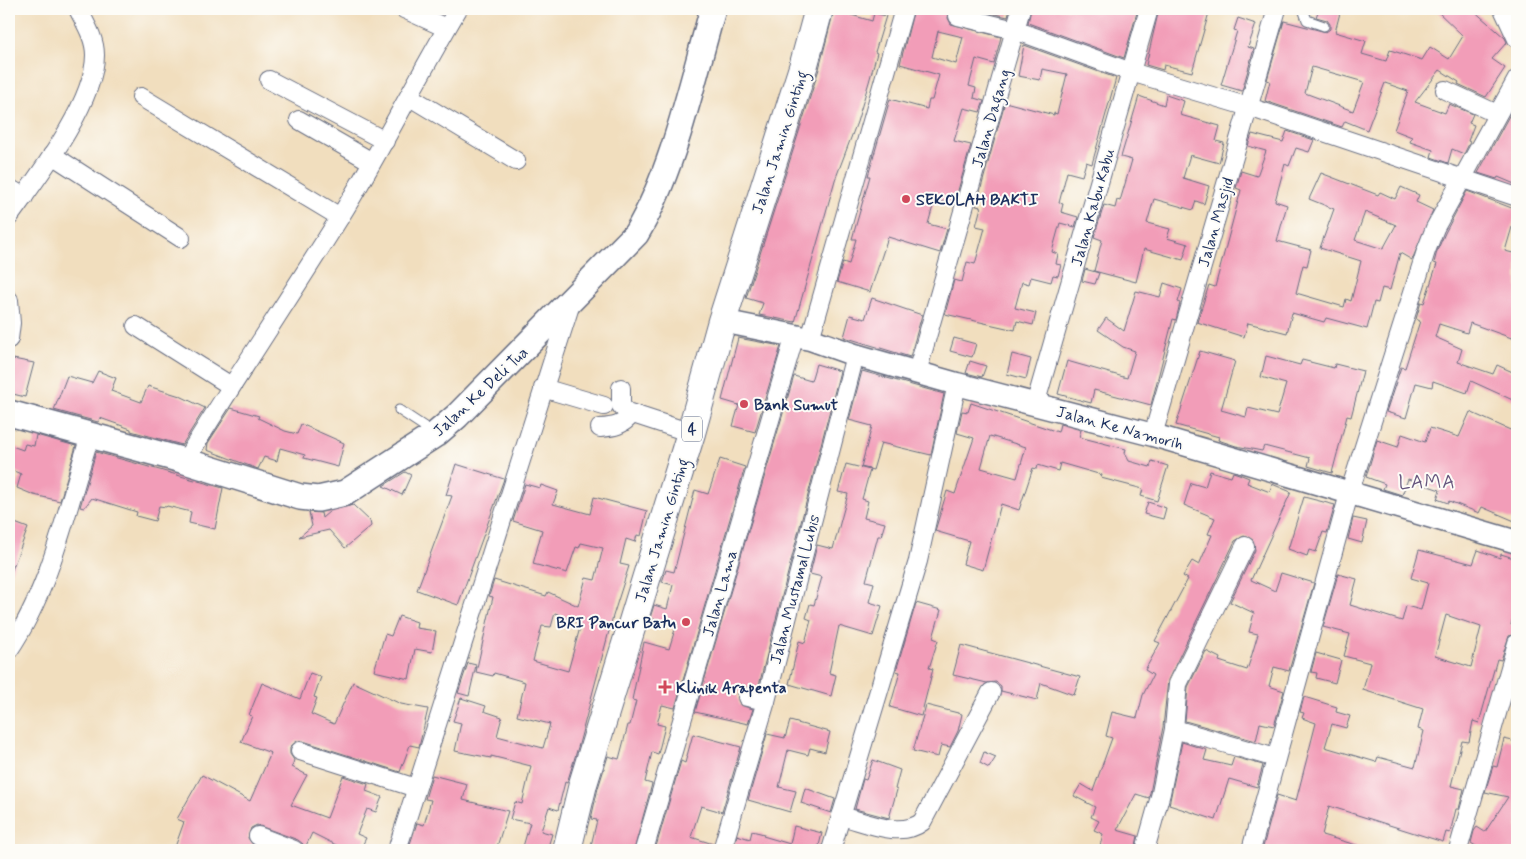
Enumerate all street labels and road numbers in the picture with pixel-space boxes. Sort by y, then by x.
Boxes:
street label: Jalan Dagang [967,67,1017,171]
street label: Jalan Jamin Ginting [747,68,814,217]
street label: Jalan Kabu Kabu [1067,146,1120,269]
street label: Jalan Masjid [1194,175,1239,270]
street label: Jalan Ke Deli Tua [429,342,533,442]
street label: Jalan Ke Namorih [1054,401,1185,455]
road number: 4 [682,416,702,442]
street label: Jalan Jamin Ginting [631,456,695,605]
street label: Jalan Mustamal Lubis [765,512,826,666]
street label: Jalan Lama [698,548,743,639]

